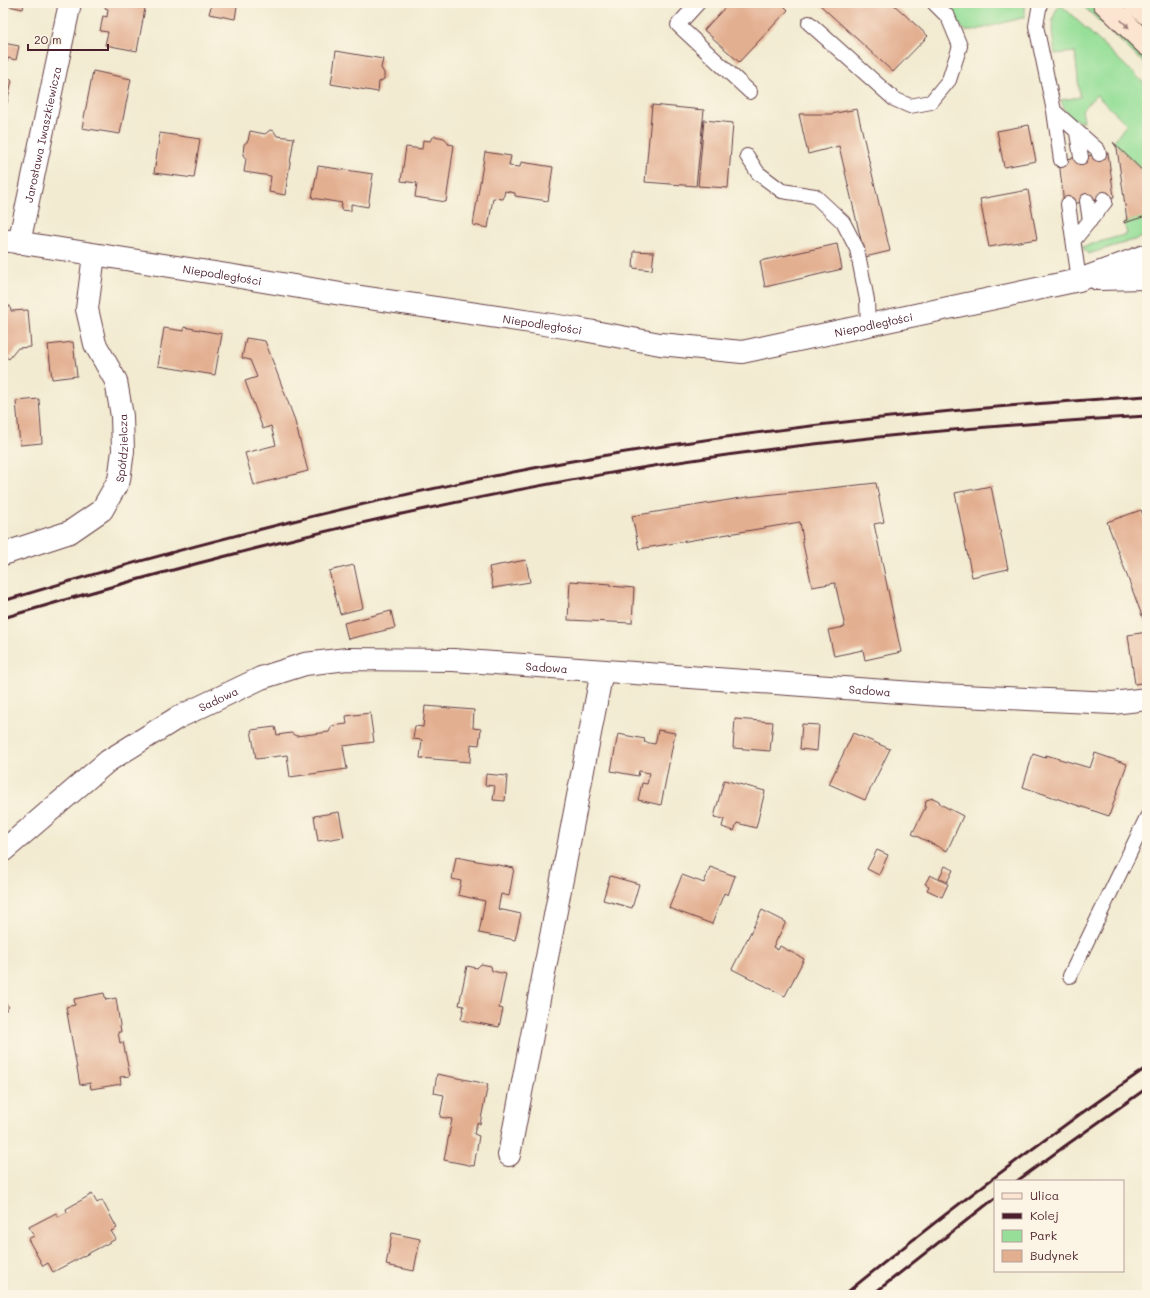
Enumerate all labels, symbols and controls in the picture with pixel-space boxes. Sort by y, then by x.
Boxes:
one-way arrow [1120,19,1130,29]
scale bar [28,26,108,52]
text: 20 m [34,31,62,47]
street label: Jarosława Iwaszkiewicza [20,65,64,204]
street label: Niepodległości [182,261,263,288]
street label: Niepodległości [833,308,914,340]
street label: Niepodległości [502,311,583,337]
street label: Spółdzielcza [111,414,131,483]
street label: Sadowa [525,658,568,676]
street label: Sadowa [848,681,891,699]
street label: Sadowa [196,683,240,714]
legend [994,1180,1124,1272]
text: Ulica [1030,1187,1059,1203]
text: Kolej [1030,1207,1059,1223]
text: Park [1030,1227,1057,1243]
text: Budynek [1030,1247,1078,1263]

